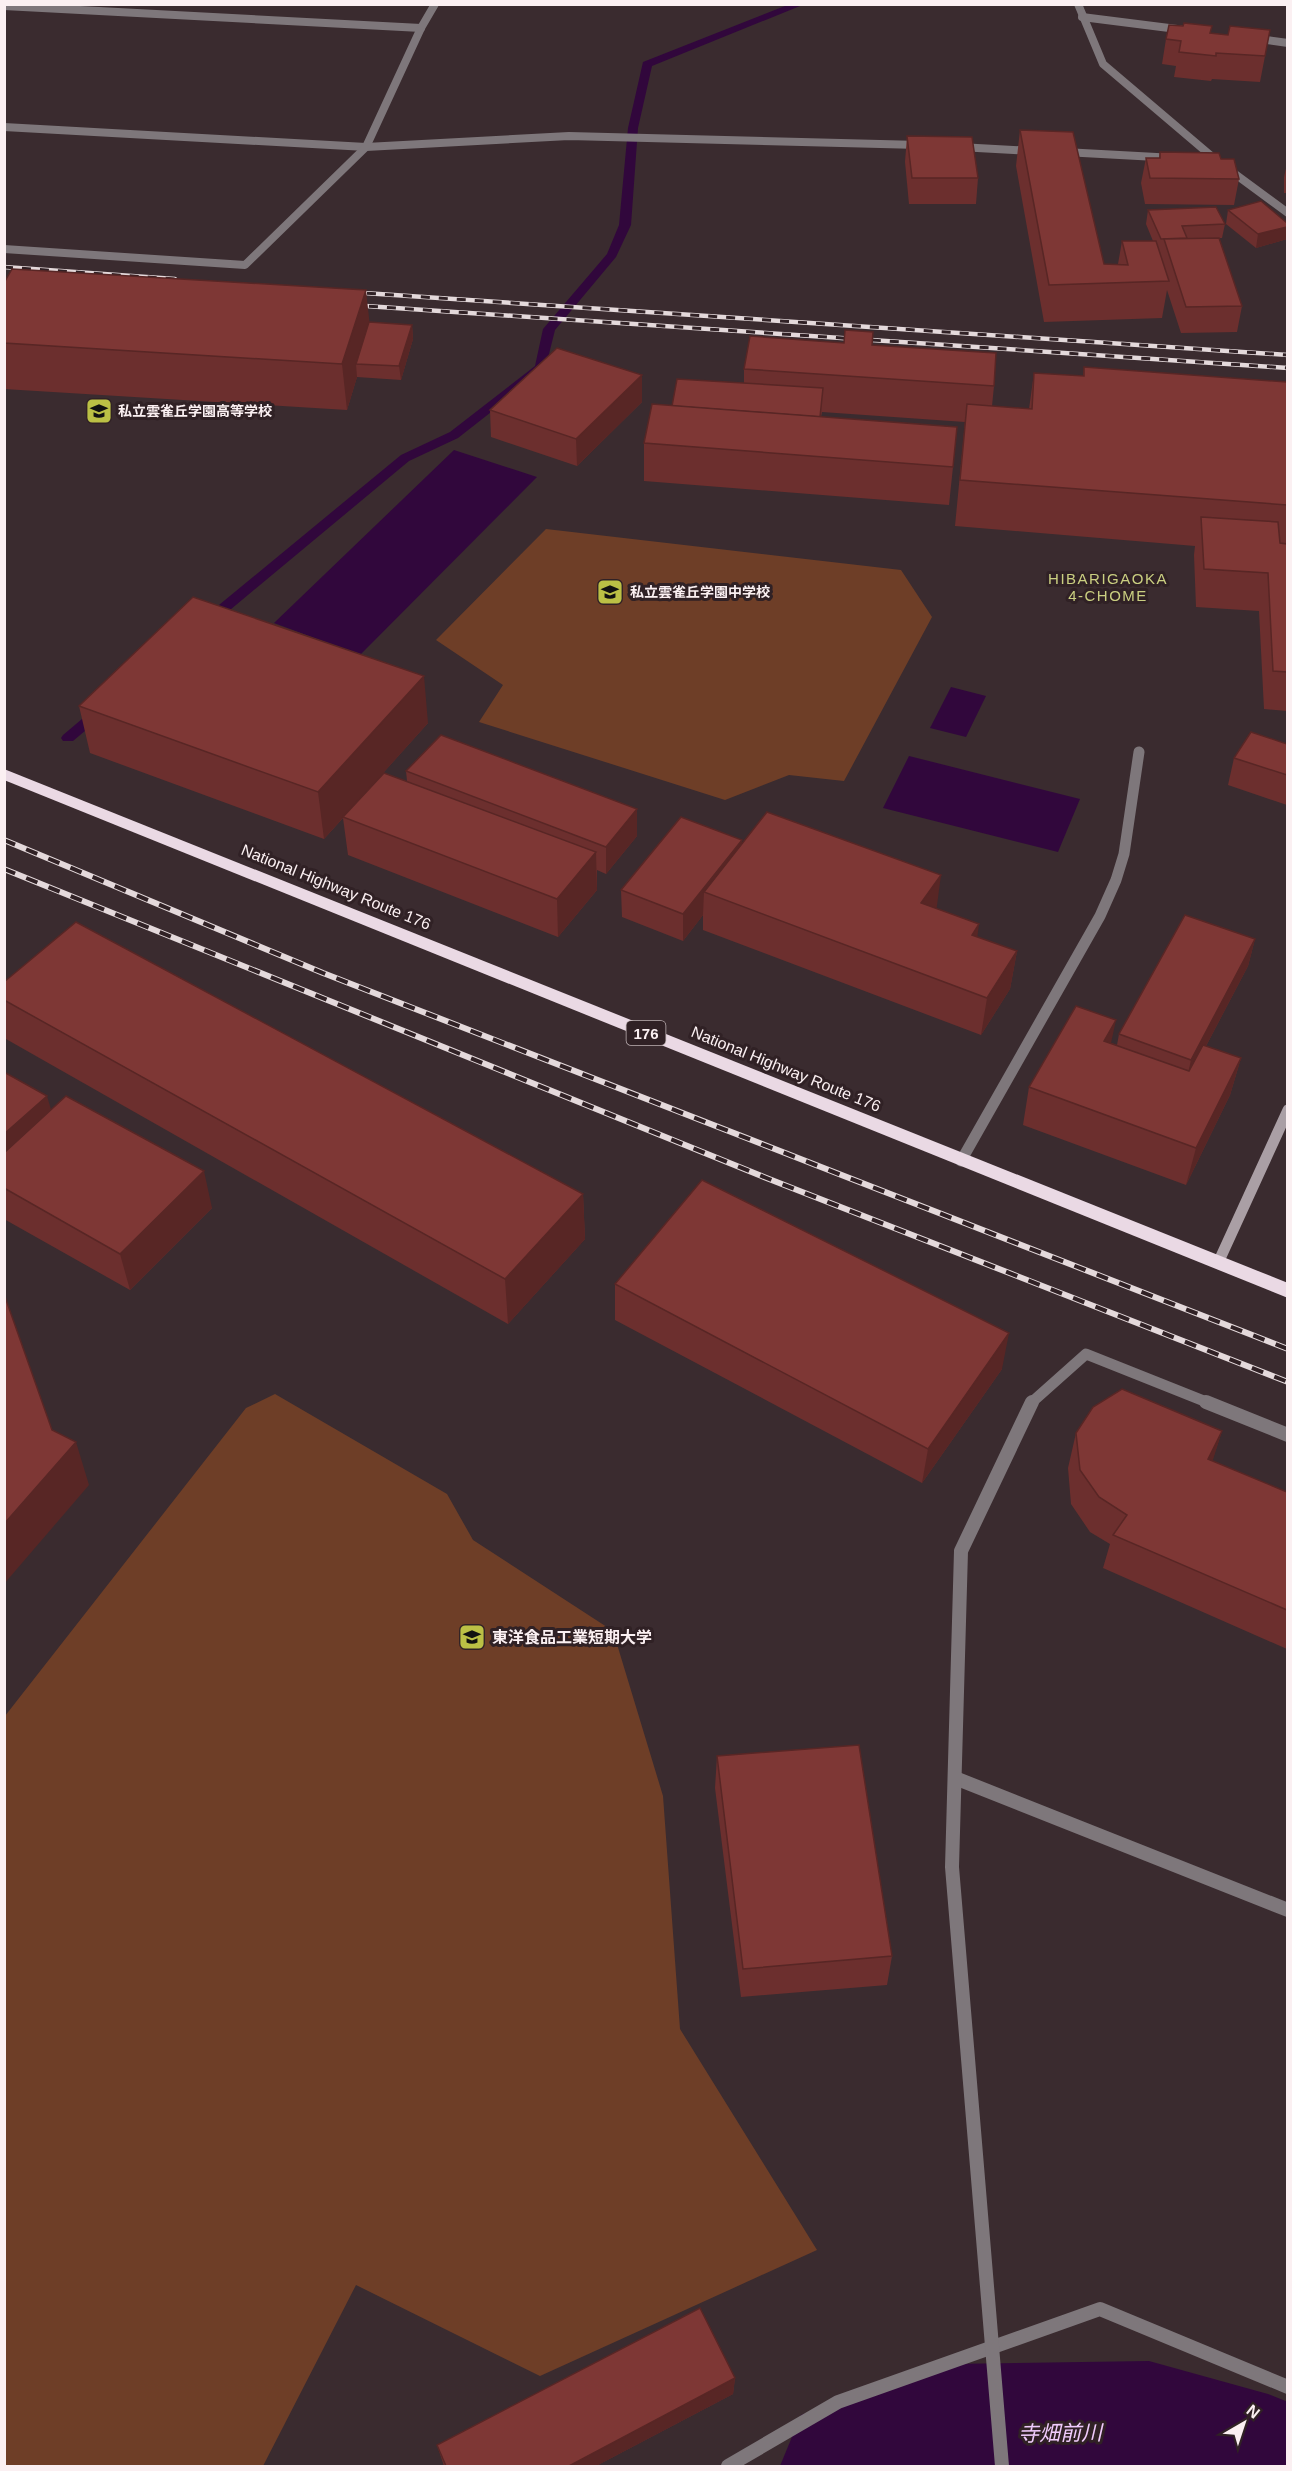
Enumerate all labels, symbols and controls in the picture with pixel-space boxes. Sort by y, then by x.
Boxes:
school or university icon: 私立雲雀丘学園高等学校 [84,396,114,426]
place label: 私立雲雀丘学園高等学校 [118,403,272,419]
district label: HIBARIGAOKA 4-CHOME [1048,570,1168,604]
school or university icon: 私立雲雀丘学園中学校 [595,577,625,607]
place label: 私立雲雀丘学園中学校 [630,584,770,600]
street label: National Highway Route 176 [239,841,433,933]
road number: 176 [626,1021,666,1045]
street label: National Highway Route 176 [689,1023,883,1115]
school or university icon: 東洋食品工業短期大学 [457,1622,487,1652]
place label: 東洋食品工業短期大学 [492,1629,652,1646]
north arrow [1214,2393,1274,2453]
text: N [1243,2401,1263,2422]
water label: 寺畑前川 [1018,2421,1104,2445]

